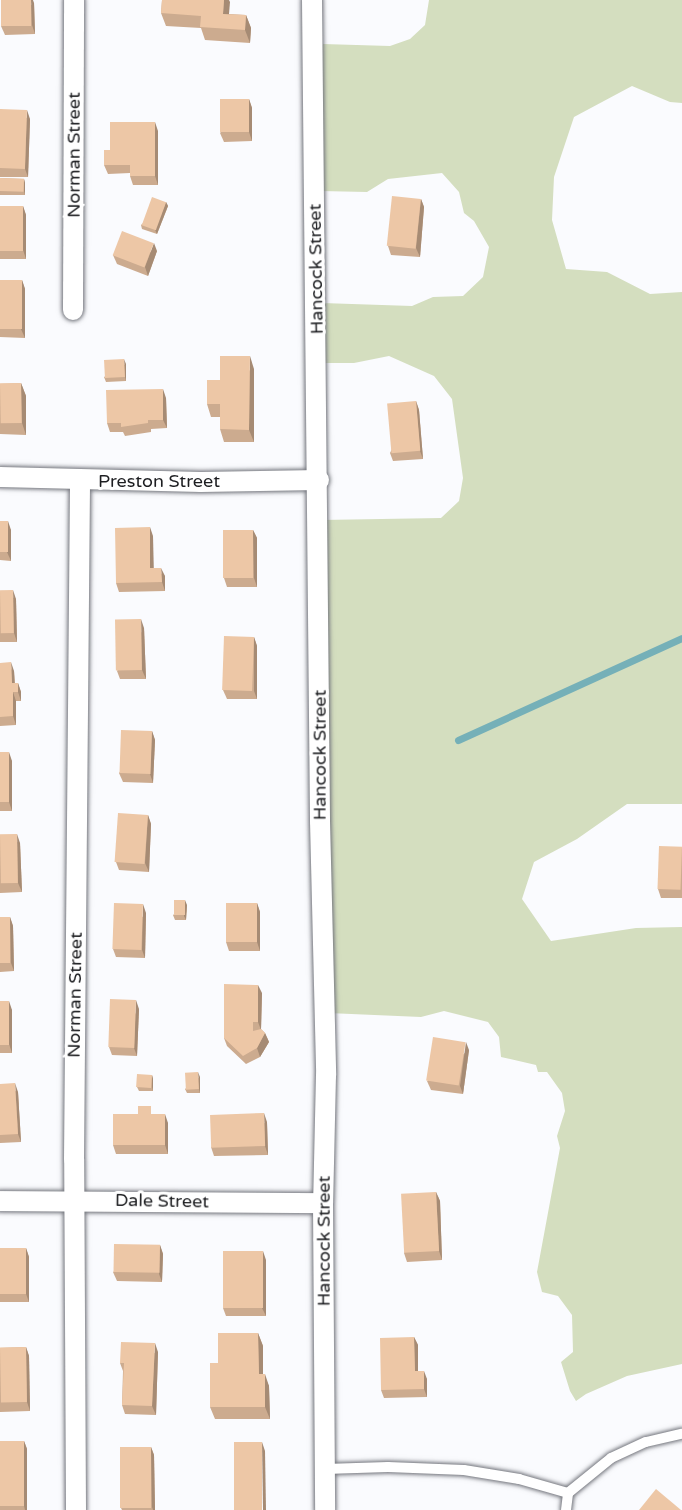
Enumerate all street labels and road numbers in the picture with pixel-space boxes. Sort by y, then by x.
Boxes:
street label: Norman Street [63,92,85,218]
street label: Hancock Street [304,203,328,335]
street label: Preston Street [98,470,220,492]
street label: Hancock Street [309,690,331,820]
street label: Norman Street [63,932,87,1058]
street label: Hancock Street [313,1176,335,1306]
street label: Dale Street [115,1189,209,1213]

